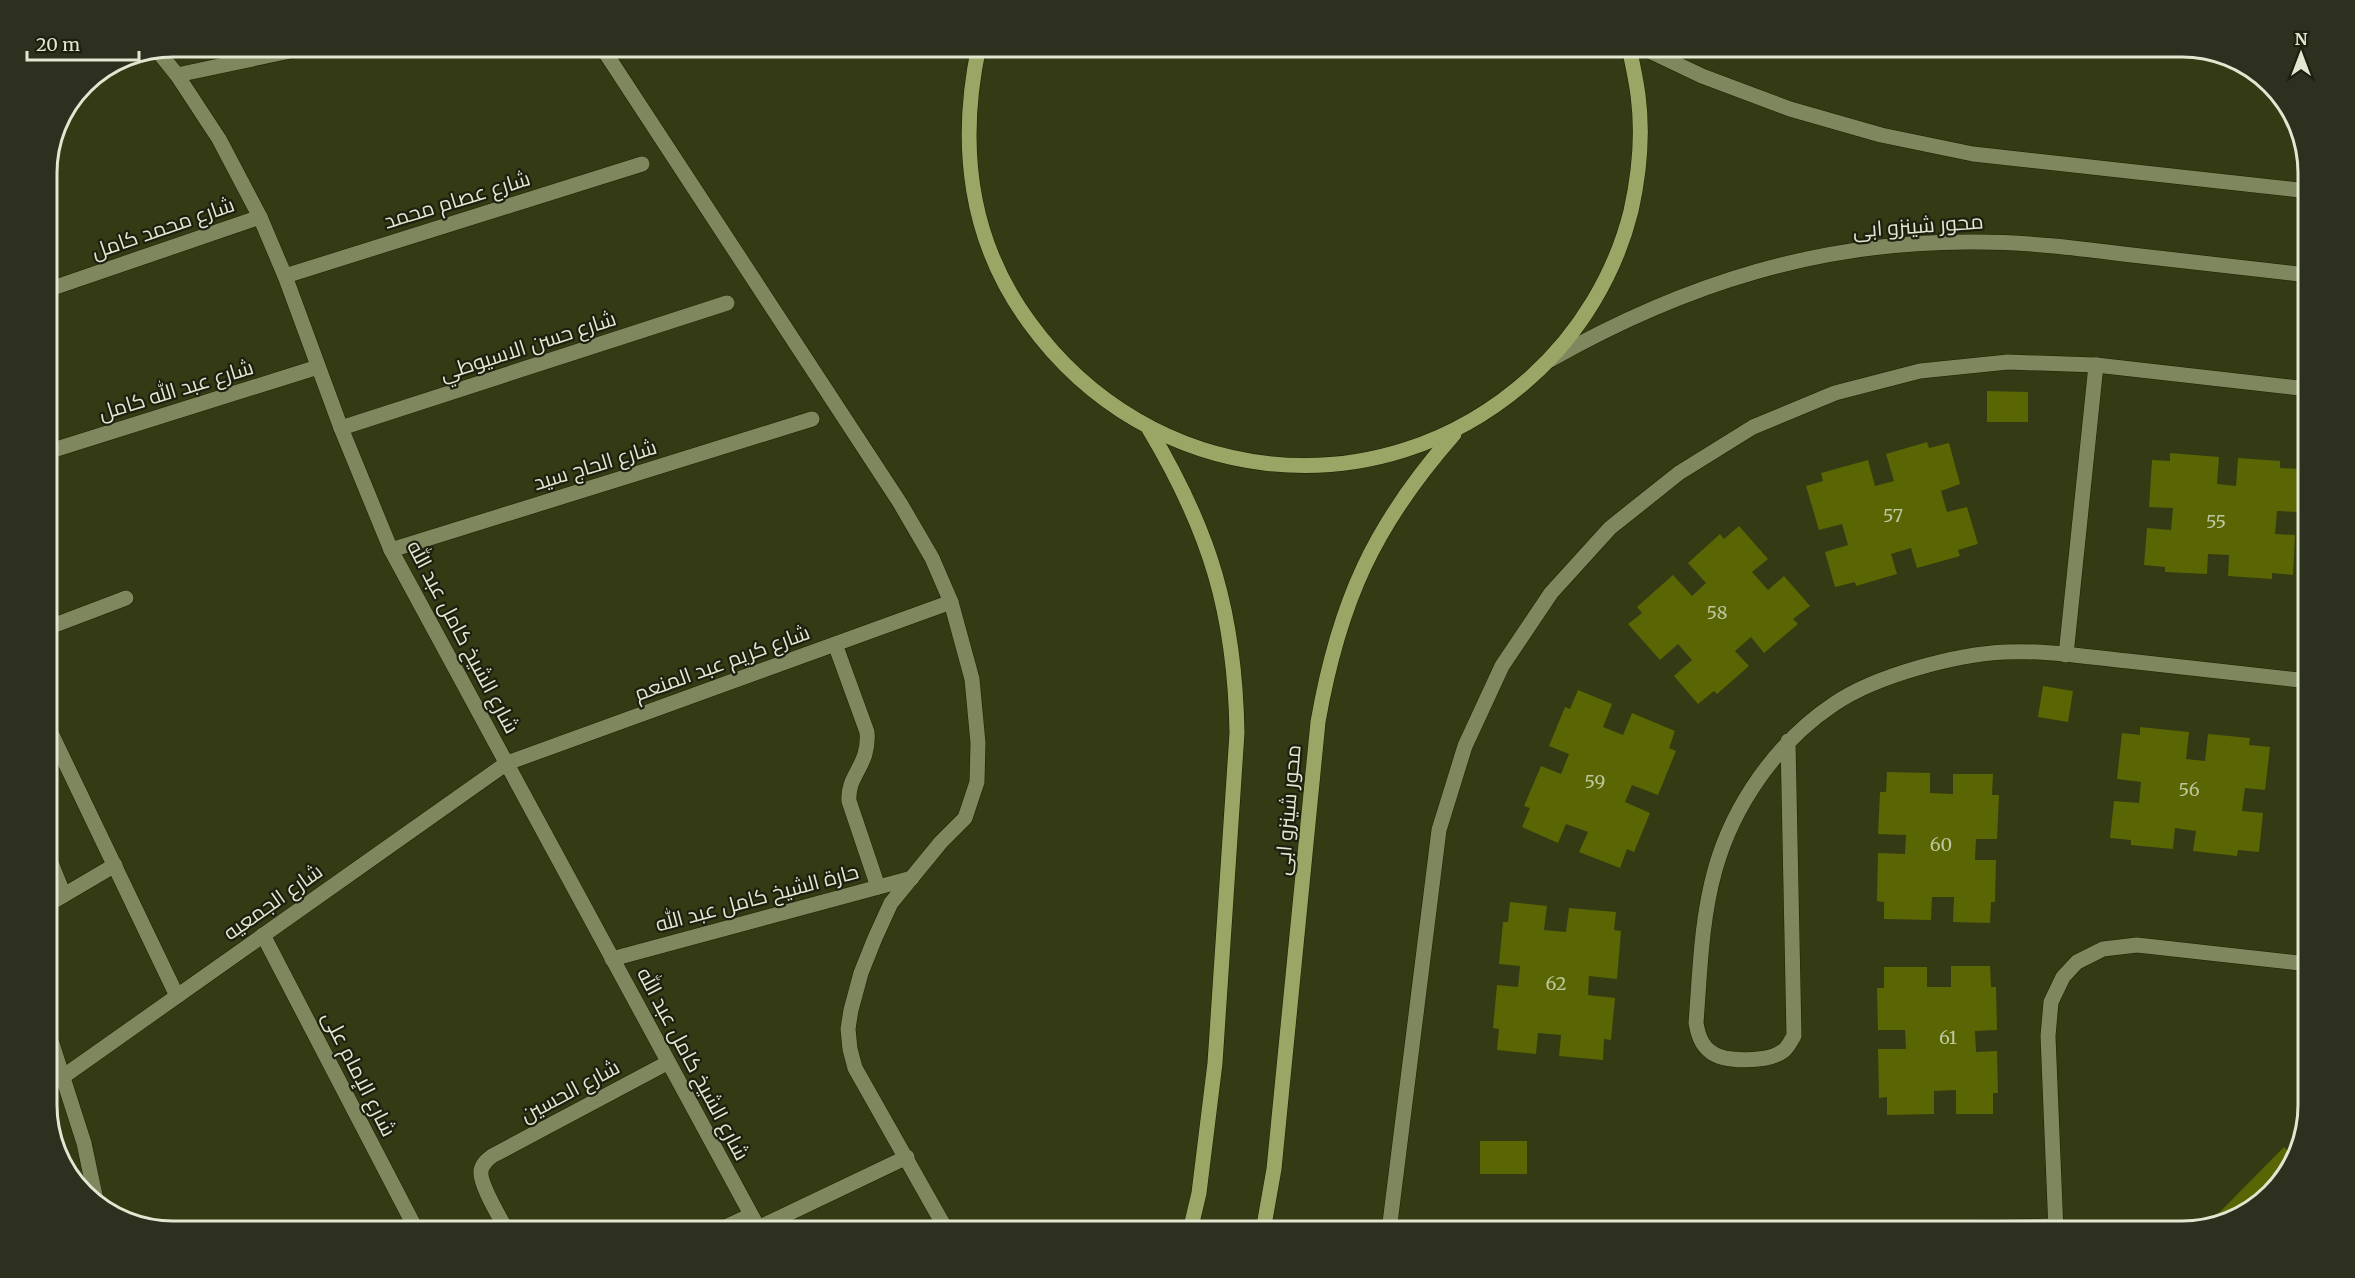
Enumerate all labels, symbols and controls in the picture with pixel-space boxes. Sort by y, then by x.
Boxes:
scale bar [27,24,140,62]
north arrow [2271,24,2331,84]
text: N [2295,29,2308,49]
text: 20 m [36,33,80,56]
street label: شارع عصام محمد [380,164,534,236]
street label: شارع محمد كامل [88,190,238,266]
street label: محور شينزو ابى [1852,207,1984,244]
street label: شارع حسن الاسيوطي [436,304,620,390]
street label: شارع عبد الله كامل [95,353,257,427]
street label: شارع الحاج سيد [530,433,660,497]
house number: 57 [1883,504,1903,527]
house number: 55 [2206,510,2226,533]
street label: شارع الشيخ كامل عبد الله [400,536,526,738]
house number: 58 [1707,601,1727,624]
street label: شارع كريم عبد المنعم [630,618,814,708]
street label: محور شينزو ابى [1268,744,1307,876]
house number: 59 [1585,770,1605,793]
house number: 56 [2178,778,2200,801]
house number: 60 [1930,833,1952,856]
street label: شارع الجمعيه [218,857,328,947]
street label: حارة الشيخ كامل عبد الله [652,857,862,939]
street label: شارع الشيخ كامل عبد الله [630,963,756,1165]
house number: 62 [1546,972,1566,995]
street label: شارع الإمام على [315,1007,403,1141]
house number: 61 [1939,1026,1957,1049]
street label: شارع الحسين [515,1053,625,1129]

